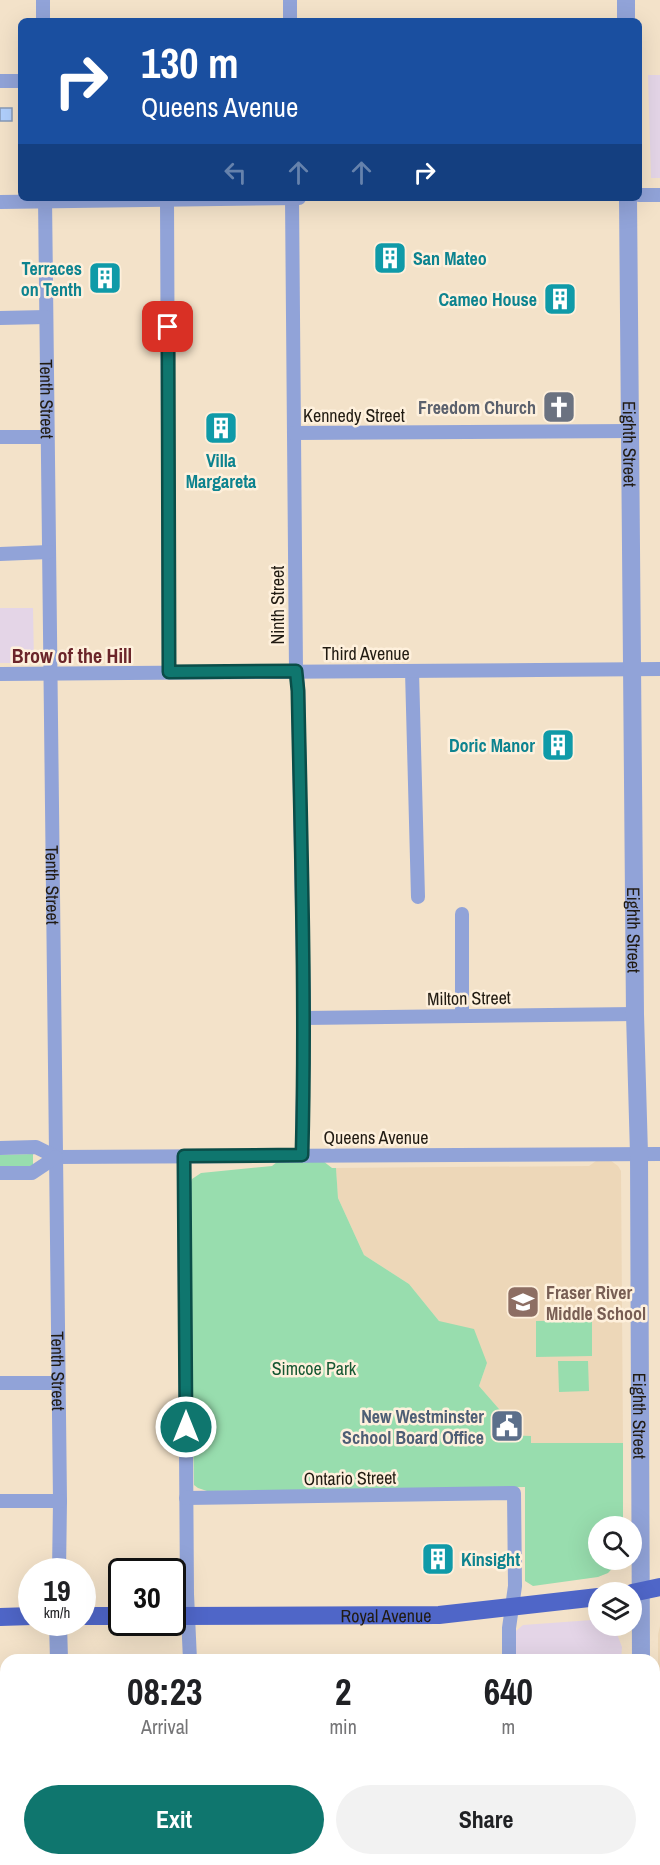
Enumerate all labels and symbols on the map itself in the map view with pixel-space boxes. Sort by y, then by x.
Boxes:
building icon: San Mateo [372,240,408,276]
place label: San Mateo [413,246,487,271]
place label: Terraces on Tenth [21,256,82,302]
building icon: Terraces on Tenth [87,260,123,296]
building icon: Cameo House [542,281,578,317]
place label: Cameo House [439,287,537,312]
pin [142,301,193,352]
street label: Tenth Street [34,359,60,439]
church icon: Freedom Church [541,389,577,425]
place label: Freedom Church [418,395,536,420]
street label: Eighth Street [617,401,643,487]
street label: Kennedy Street [303,403,405,428]
building icon: Villa Margareta [203,410,239,446]
place label: Villa Margareta [186,448,257,494]
street label: Ninth Street [265,566,290,644]
street label: Third Avenue [322,641,410,666]
district label: Brow of the Hill [12,642,132,669]
building icon: Doric Manor [540,727,576,763]
place label: Doric Manor [449,733,535,758]
street label: Tenth Street [40,845,66,925]
street label: Eighth Street [621,887,647,973]
street label: Milton Street [427,985,511,1011]
street label: Queens Avenue [324,1125,428,1150]
place label: Fraser River Middle School [546,1280,646,1326]
school or university icon: Fraser River Middle School [505,1284,541,1320]
street label: Tenth Street [46,1331,71,1411]
park label: Simcoe Park [272,1356,357,1381]
street label: Eighth Street [627,1373,653,1459]
position arrow [154,1395,218,1459]
place label: New Westminster School Board Office [342,1404,484,1450]
public building icon: New Westminster School Board Office [489,1408,525,1444]
street label: Ontario Street [303,1465,397,1491]
building icon: Kinsight [420,1541,456,1577]
place label: Kinsight [461,1547,520,1572]
speed limit sign: 30 [108,1558,186,1636]
street label: Royal Avenue [340,1603,432,1628]

